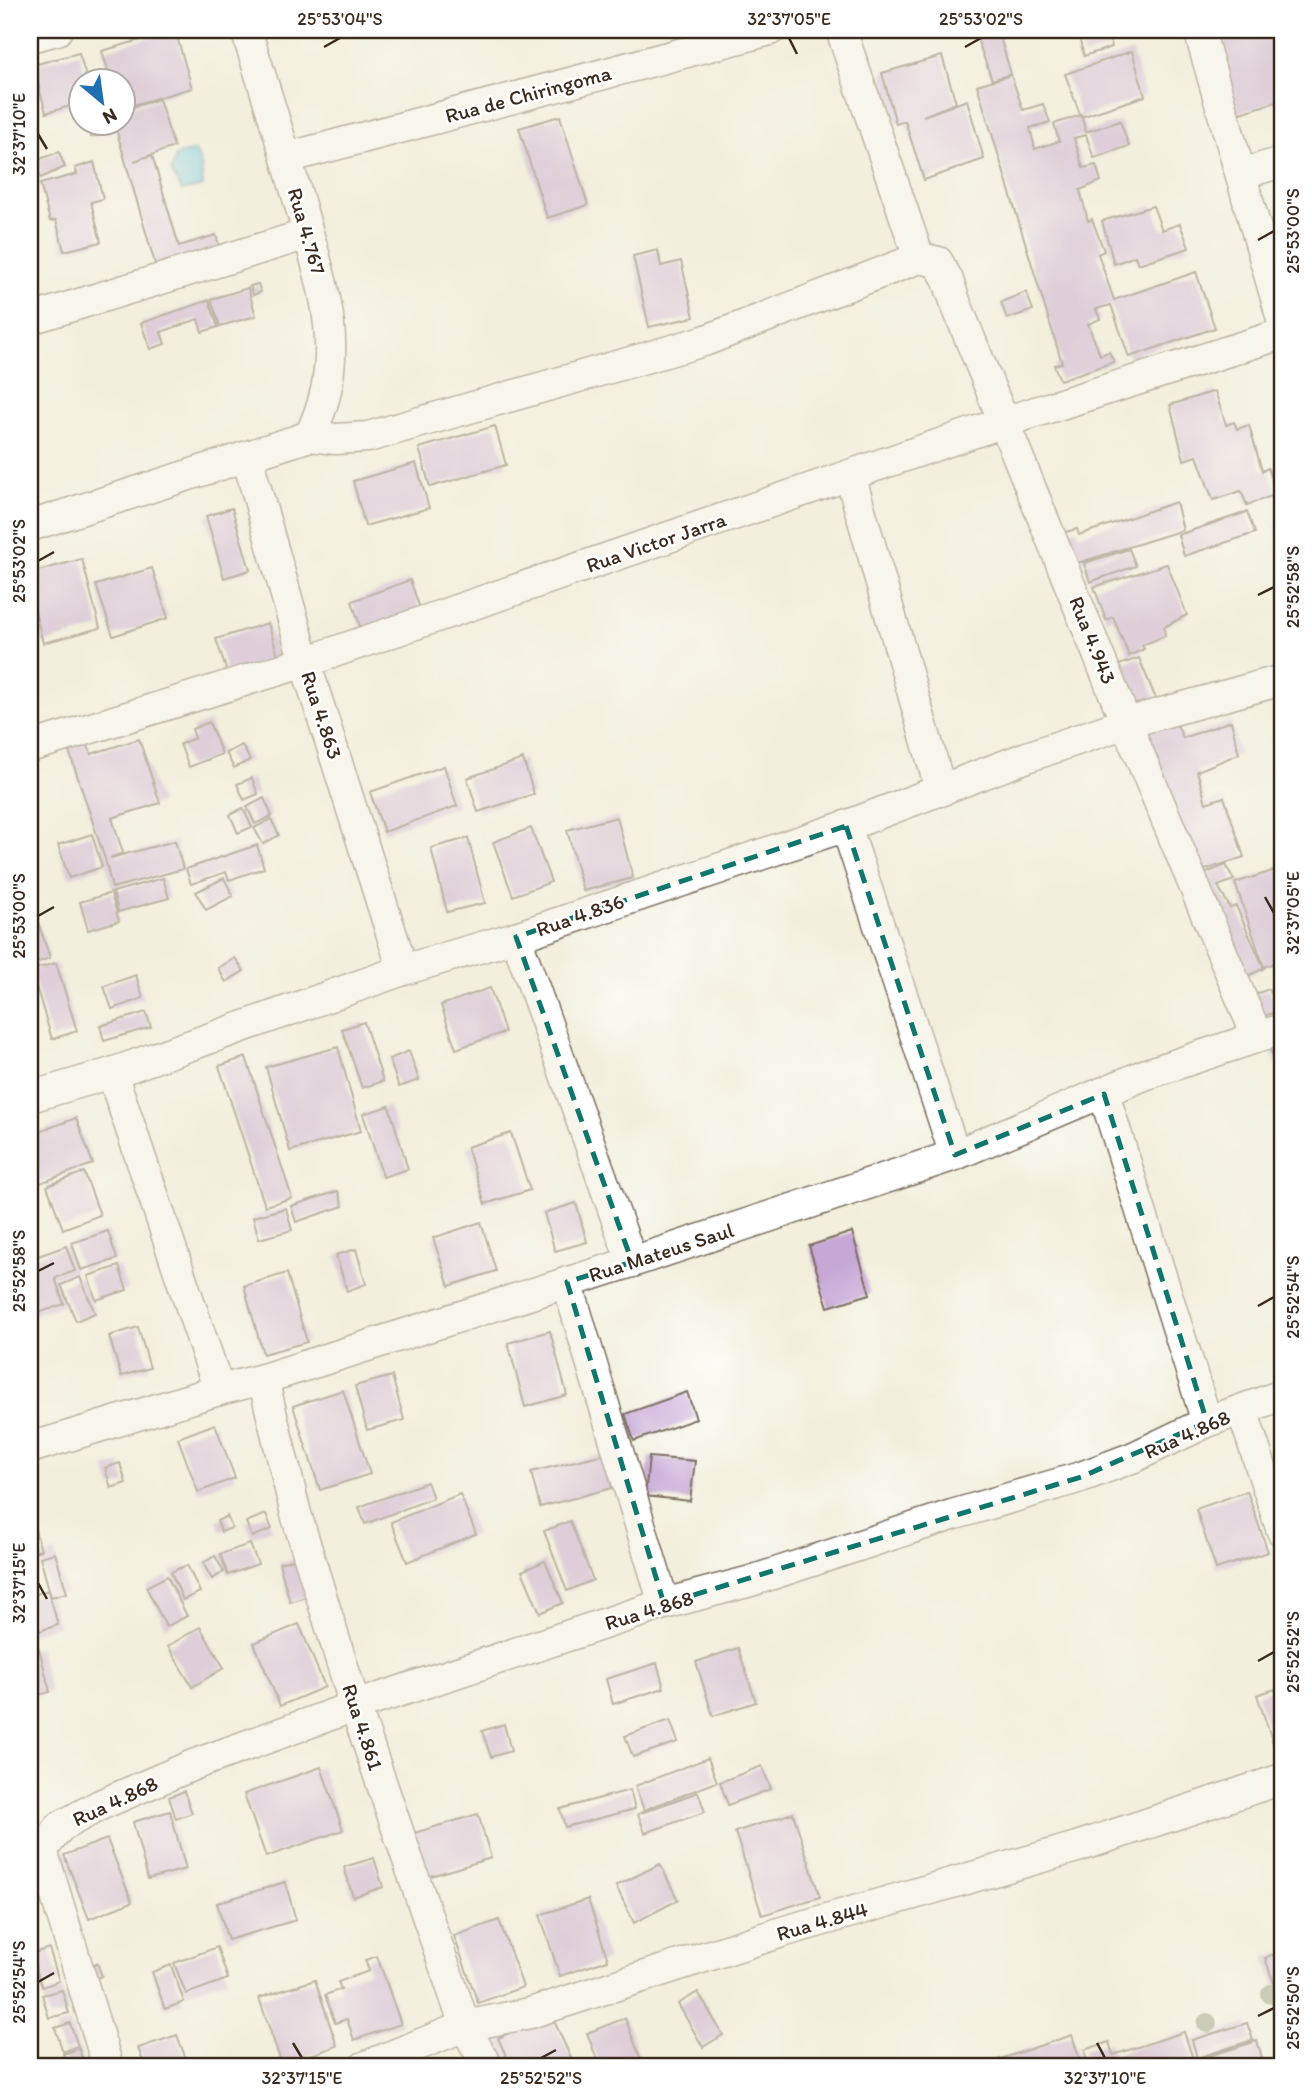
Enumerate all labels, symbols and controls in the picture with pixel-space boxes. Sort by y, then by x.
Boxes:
text: 25°53'04"S [297,8,383,30]
text: 32°37'05"E [747,8,831,30]
text: 25°53'02"S [939,8,1023,30]
street label: Rua de Chiringoma [442,60,614,128]
north arrow [66,66,136,136]
text: 32°37'10"E [8,93,30,175]
text: N [99,103,121,130]
street label: Rua 4.767 [283,185,331,277]
text: 25°53'00"S [1282,188,1304,274]
street label: Rua Victor Jarra [583,506,729,578]
text: 25°53'02"S [8,519,30,603]
text: 25°52'58"S [1282,546,1304,628]
street label: Rua 4.943 [1064,593,1122,687]
street label: Rua 4.863 [296,668,348,762]
text: 32°37'05"E [1282,871,1304,955]
text: 25°53'00"S [8,873,30,959]
street label: Rua 4.836 [533,888,627,942]
street label: Rua Mateus Saul [585,1217,737,1287]
text: 25°52'58"S [8,1230,30,1312]
text: 25°52'54"S [1282,1255,1304,1339]
street label: Rua 4.868 [1140,1404,1234,1464]
text: 32°37'15"E [8,1542,30,1623]
street label: Rua 4.868 [602,1585,696,1635]
text: 25°52'52"S [1282,1611,1304,1693]
street label: Rua 4.861 [337,1681,389,1774]
street label: Rua 4.868 [68,1770,162,1832]
street label: Rua 4.844 [773,1896,871,1946]
text: 25°52'54"S [8,1940,30,2024]
text: 25°52'50"S [1282,1966,1304,2050]
text: 32°37'15"E [262,2067,343,2089]
text: 25°52'52"S [500,2067,582,2089]
text: 32°37'10"E [1064,2067,1146,2089]

